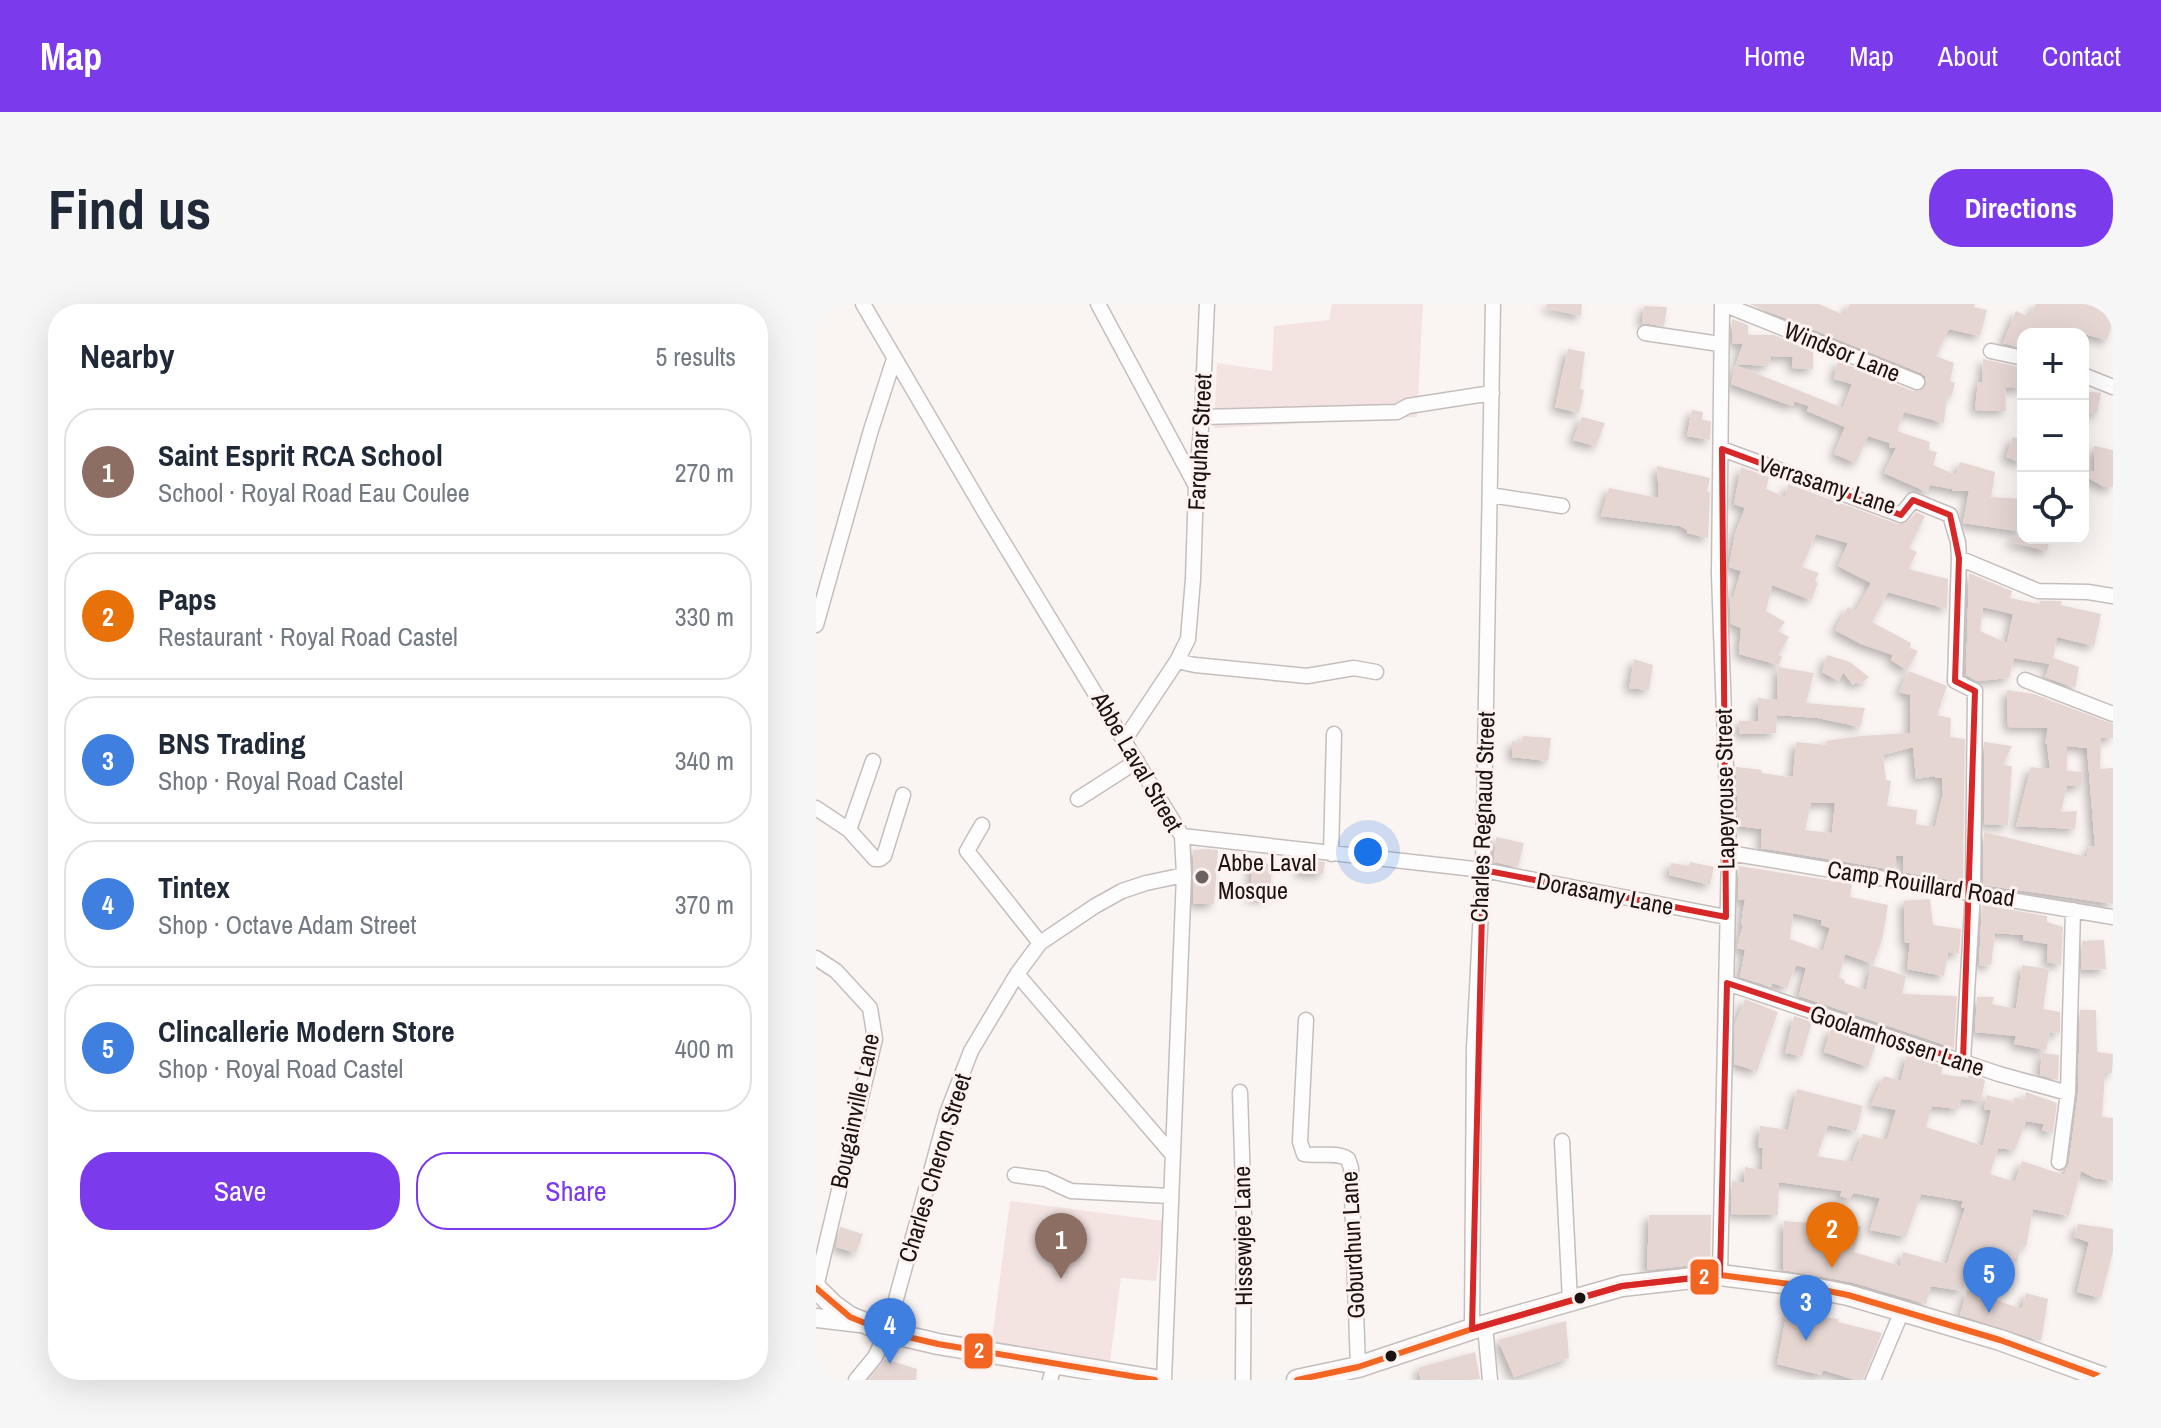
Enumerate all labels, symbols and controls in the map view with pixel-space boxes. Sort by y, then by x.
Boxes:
text: Map [40,31,102,82]
text: Home [1744,37,1805,75]
text: Map [1849,37,1894,75]
text: About [1938,37,1998,75]
text: Contact [2042,37,2121,75]
button: Directions [1929,169,2113,247]
text: Find us [48,171,211,246]
street label: Windsor Lane [1780,313,1905,389]
map controls [2017,328,2089,544]
button: + [2017,328,2089,400]
text: Nearby [80,333,175,379]
text: 5 results [655,339,736,374]
street label: Farquhar Street [1179,372,1219,511]
button: − [2017,400,2089,472]
text: Saint Esprit RCA School [158,435,443,475]
street label: Verrasamy Lane [1754,447,1900,521]
text: 1 [102,455,114,490]
text: 270 m [675,455,734,490]
button: locate [2017,472,2089,544]
text: School · Royal Road Eau Coulee [158,475,470,510]
text: Paps [158,579,217,619]
text: 2 [102,599,114,634]
text: 330 m [675,599,734,634]
text: Restaurant · Royal Road Castel [158,619,458,654]
street label: Abbe Laval Street [1084,685,1191,838]
street label: Lapeyrouse Street [1707,708,1741,870]
street label: Charles Regnaud Street [1462,710,1502,923]
text: BNS Trading [158,723,306,763]
text: 3 [102,743,114,778]
text: 340 m [675,743,734,778]
text: Shop · Royal Road Castel [158,763,403,798]
your location [1348,832,1388,872]
place label: Abbe Laval Mosque [1217,846,1316,906]
street label: Camp Rouillard Road [1825,852,2017,914]
street label: Dorasamy Lane [1534,864,1676,922]
text: Tintex [158,867,230,907]
marker: Abbe Laval Mosque [1193,868,1211,886]
text: 4 [102,887,114,922]
text: 370 m [675,887,734,922]
text: Shop · Octave Adam Street [158,907,416,942]
street label: Goolamhossen Lane [1806,997,1989,1083]
text: Clincallerie Modern Store [158,1011,455,1051]
street label: Bougainville Lane [822,1030,886,1191]
text: 5 [102,1031,114,1066]
text: 400 m [675,1031,734,1066]
text: Shop · Royal Road Castel [158,1051,403,1086]
street label: Charles Cheron Street [890,1069,978,1266]
button: Save [80,1152,400,1230]
button: Share [416,1152,736,1230]
street label: Hissewjee Lane [1225,1166,1259,1306]
street label: Goburdhun Lane [1332,1170,1372,1320]
pin: 2 [1806,1202,1858,1268]
pin: 1 [1035,1213,1087,1279]
pin: 5 [1963,1247,2015,1313]
line badge: 2 [1689,1258,1720,1296]
text: 2 [1699,1261,1709,1291]
pin: 3 [1780,1275,1832,1341]
unlabelled marker [1572,1290,1588,1306]
pin: 4 [864,1298,916,1364]
line badge: 2 [963,1332,994,1370]
text: 2 [974,1335,984,1365]
unlabelled marker [1383,1348,1399,1364]

